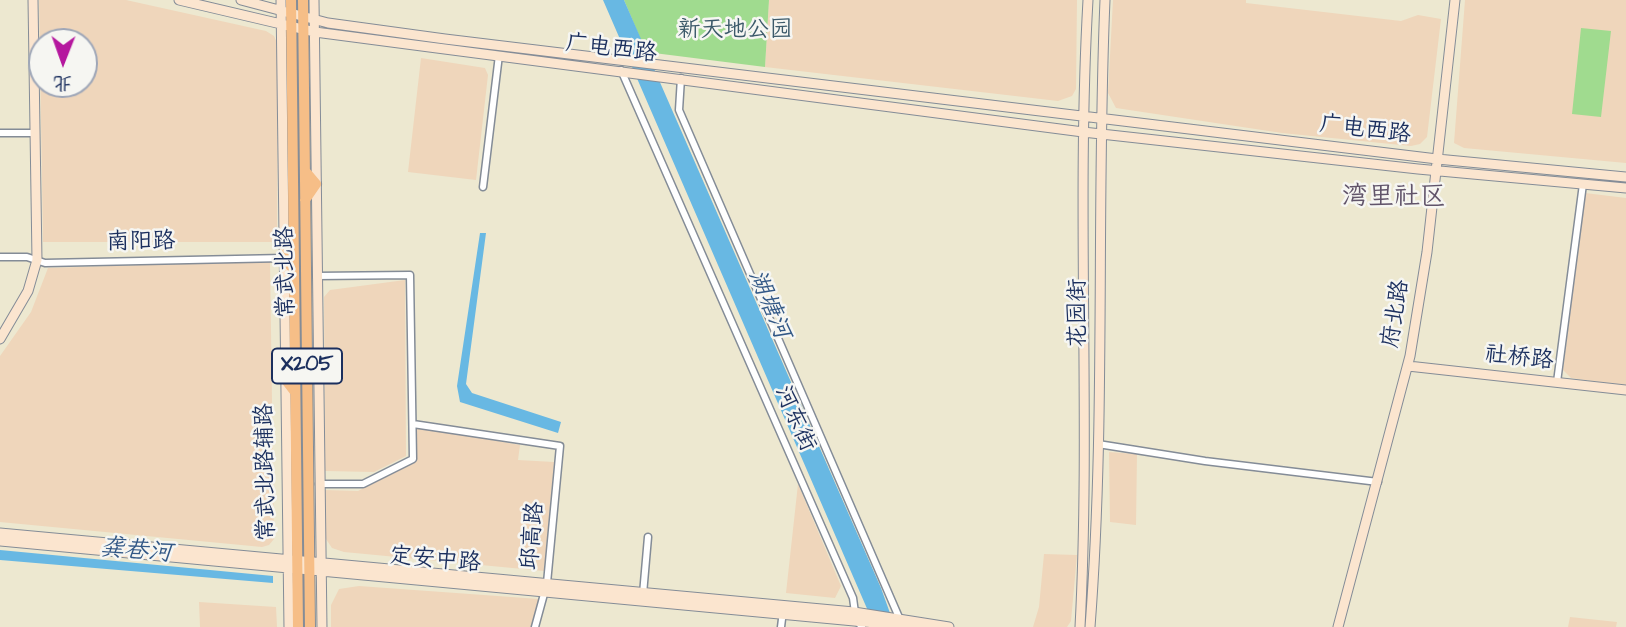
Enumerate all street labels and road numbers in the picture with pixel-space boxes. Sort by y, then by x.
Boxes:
street label: 广电西路 [564,31,658,69]
street label: 广电西路 [1318,112,1412,150]
street label: 常武北路 [272,226,302,318]
street label: 南阳路 [106,229,176,257]
street label: 府北路 [1378,278,1416,350]
street label: 花园街 [1065,279,1093,347]
street label: 社桥路 [1483,342,1555,376]
road number: X205 [272,348,342,384]
street label: 河东街 [767,382,821,456]
street label: 常武北路辅路 [252,403,282,541]
street label: 邱高路 [517,500,551,572]
street label: 定安中路 [388,543,482,579]

